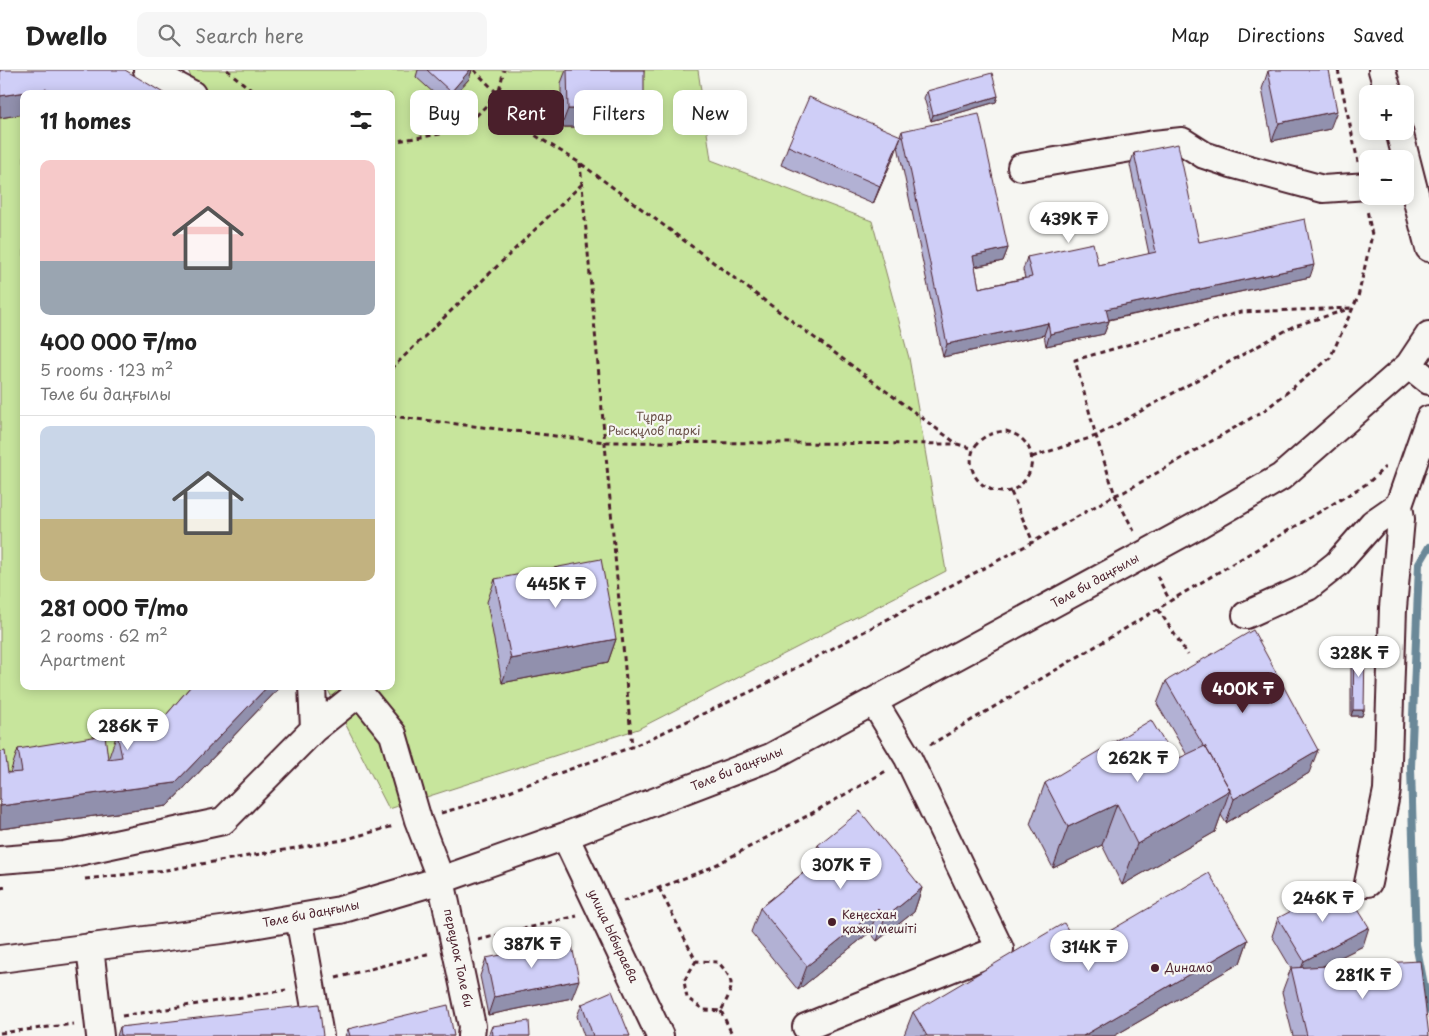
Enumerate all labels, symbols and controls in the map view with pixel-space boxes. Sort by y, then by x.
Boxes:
search box [137,12,487,57]
text: Dwello [25,17,107,53]
icon: search [155,21,183,49]
text: Search here [195,21,304,49]
text: Map [1171,21,1209,48]
text: Directions [1237,21,1325,48]
text: Saved [1353,21,1404,48]
map controls [1359,85,1414,205]
button: + [1359,85,1414,140]
chip: Buy [410,90,478,135]
chip: Rent [488,90,564,135]
chip: Filters [574,90,663,135]
chip: New [673,90,747,135]
text: 11 homes [40,104,131,136]
icon: filters [347,106,375,134]
button: − [1359,150,1414,205]
icon: home [163,193,253,283]
pin: 439K ₸ [1028,202,1110,244]
text: 439K ₸ [1040,206,1098,230]
text: 400 000 ₸/mo [40,325,197,357]
text: 5 rooms · 123 m² [40,357,173,381]
text: Төле би даңғылы [40,381,171,405]
park label: Тұрар Рысқұлов паркі [608,407,700,439]
icon: home [163,458,253,548]
street label: Төле би даңғылы [1047,548,1142,612]
pin: 445K ₸ [515,566,597,609]
text: 445K ₸ [526,571,586,595]
text: 281 000 ₸/mo [40,591,188,623]
text: 2 rooms · 62 m² [40,623,168,647]
pin: 328K ₸ [1318,636,1400,678]
text: 328K ₸ [1330,640,1388,664]
text: Apartment [40,647,125,671]
pin: 400K ₸ [1202,672,1284,714]
text: 400K ₸ [1212,676,1274,700]
pin: 286K ₸ [87,708,169,751]
text: 286K ₸ [98,713,158,737]
pin: 262K ₸ [1097,740,1179,783]
street label: Төле би даңғылы [688,741,786,795]
text: 262K ₸ [1108,745,1168,769]
pin: 307K ₸ [800,848,882,890]
text: 307K ₸ [812,852,870,876]
pin: 246K ₸ [1282,880,1364,923]
text: 246K ₸ [1292,885,1354,909]
street label: улица Ыбыраева [584,886,644,986]
street label: Төле би даңғылы [261,895,361,931]
place label: Кеңесхан қажы мешіті [842,905,917,937]
street label: переулок Толе би [440,907,478,1009]
marker: Кеңесхан қажы мешіті [826,916,838,928]
pin: 387K ₸ [491,926,573,969]
pin: 314K ₸ [1048,930,1130,972]
text: 387K ₸ [503,931,561,955]
text: 314K ₸ [1061,934,1117,958]
place label: Динамо [1164,958,1213,976]
pin: 281K ₸ [1322,958,1404,1000]
marker: Динамо [1149,962,1161,974]
text: 281K ₸ [1335,962,1391,986]

